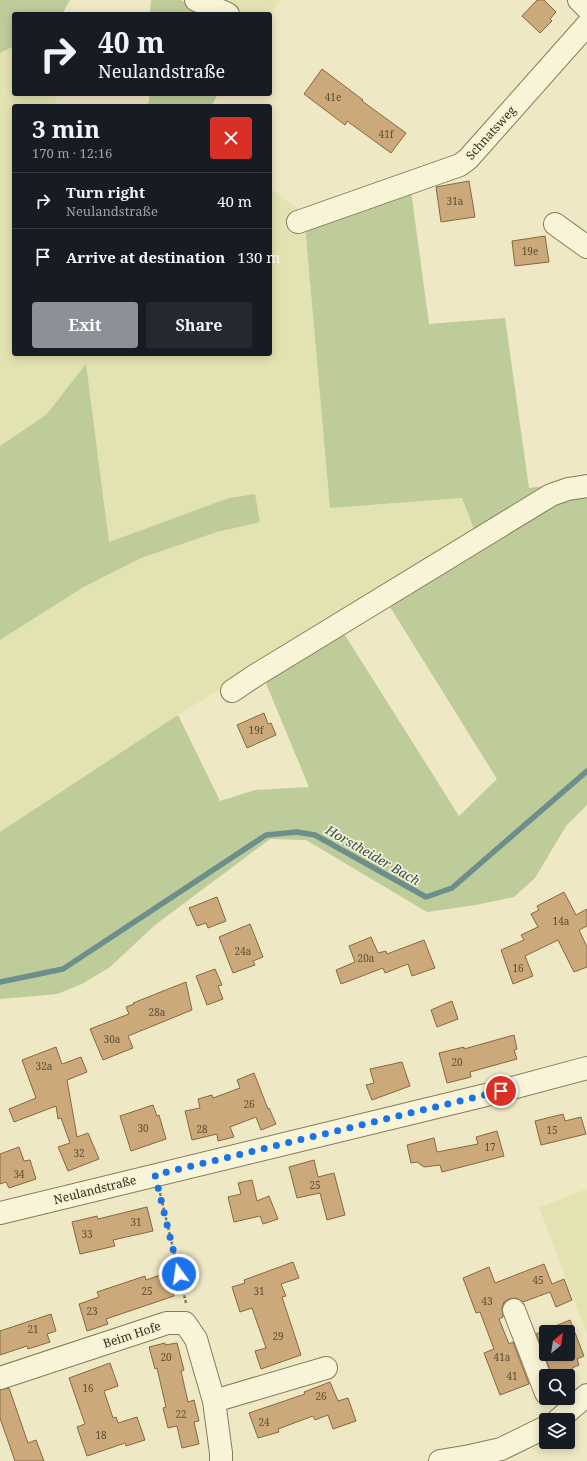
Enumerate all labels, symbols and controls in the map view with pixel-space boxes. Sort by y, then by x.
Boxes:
text: 40 m [98,23,165,61]
icon: right [32,28,84,80]
text: Neulandstraße [98,59,225,83]
house number: 41e [325,90,341,104]
street label: Schnatsweg [462,102,520,163]
text: 3 min [32,112,100,145]
button: close [210,117,252,159]
house number: 41f [379,127,395,141]
text: 170 m · 12:16 [32,144,112,162]
text: Turn right [66,182,145,202]
icon: right [32,190,54,212]
text: 40 m [217,191,252,211]
house number: 31a [447,194,464,208]
text: Neulandstraße [66,202,158,220]
house number: 19e [522,244,538,258]
icon: arrive [32,246,54,268]
text: Arrive at destination [66,247,225,267]
text: 130 m [237,247,281,267]
button: Exit [32,302,138,348]
button: Share [146,302,252,348]
house number: 19f [249,723,265,737]
water label: Horstheider Bach [322,820,424,889]
house number: 14a [553,914,570,928]
house number: 24a [235,944,252,958]
house number: 20a [358,951,375,965]
house number: 16 [512,961,524,975]
house number: 28a [149,1005,166,1019]
house number: 30a [104,1032,121,1046]
house number: 20 [451,1055,463,1069]
house number: 32a [36,1059,53,1073]
pin [484,1074,518,1108]
icon: arrive [490,1080,512,1102]
house number: 26 [243,1097,255,1111]
house number: 30 [137,1121,149,1135]
house number: 28 [196,1122,208,1136]
house number: 15 [546,1123,558,1137]
house number: 17 [484,1140,496,1154]
house number: 32 [73,1146,85,1160]
house number: 34 [13,1167,25,1181]
street label: Neulandstraße [52,1171,138,1208]
house number: 25 [309,1178,321,1192]
house number: 31 [130,1215,142,1229]
house number: 33 [81,1227,93,1241]
position arrow [158,1253,200,1295]
house number: 45 [532,1273,544,1287]
house number: 25 [141,1284,153,1298]
house number: 31 [253,1284,265,1298]
house number: 43 [481,1294,493,1308]
house number: 23 [86,1304,98,1318]
street label: Beim Hofe [101,1317,163,1352]
house number: 21 [27,1322,39,1336]
north arrow [539,1325,575,1361]
map controls [539,1325,575,1449]
house number: 29 [272,1329,284,1343]
house number: 20 [160,1350,172,1364]
house number: 41a [494,1350,511,1364]
house number: 41 [506,1369,518,1383]
button: search [539,1369,575,1405]
house number: 16 [82,1381,94,1395]
house number: 26 [315,1389,327,1403]
house number: 22 [175,1407,187,1421]
button: layers [539,1413,575,1449]
house number: 24 [258,1415,270,1429]
house number: 18 [95,1428,107,1442]

